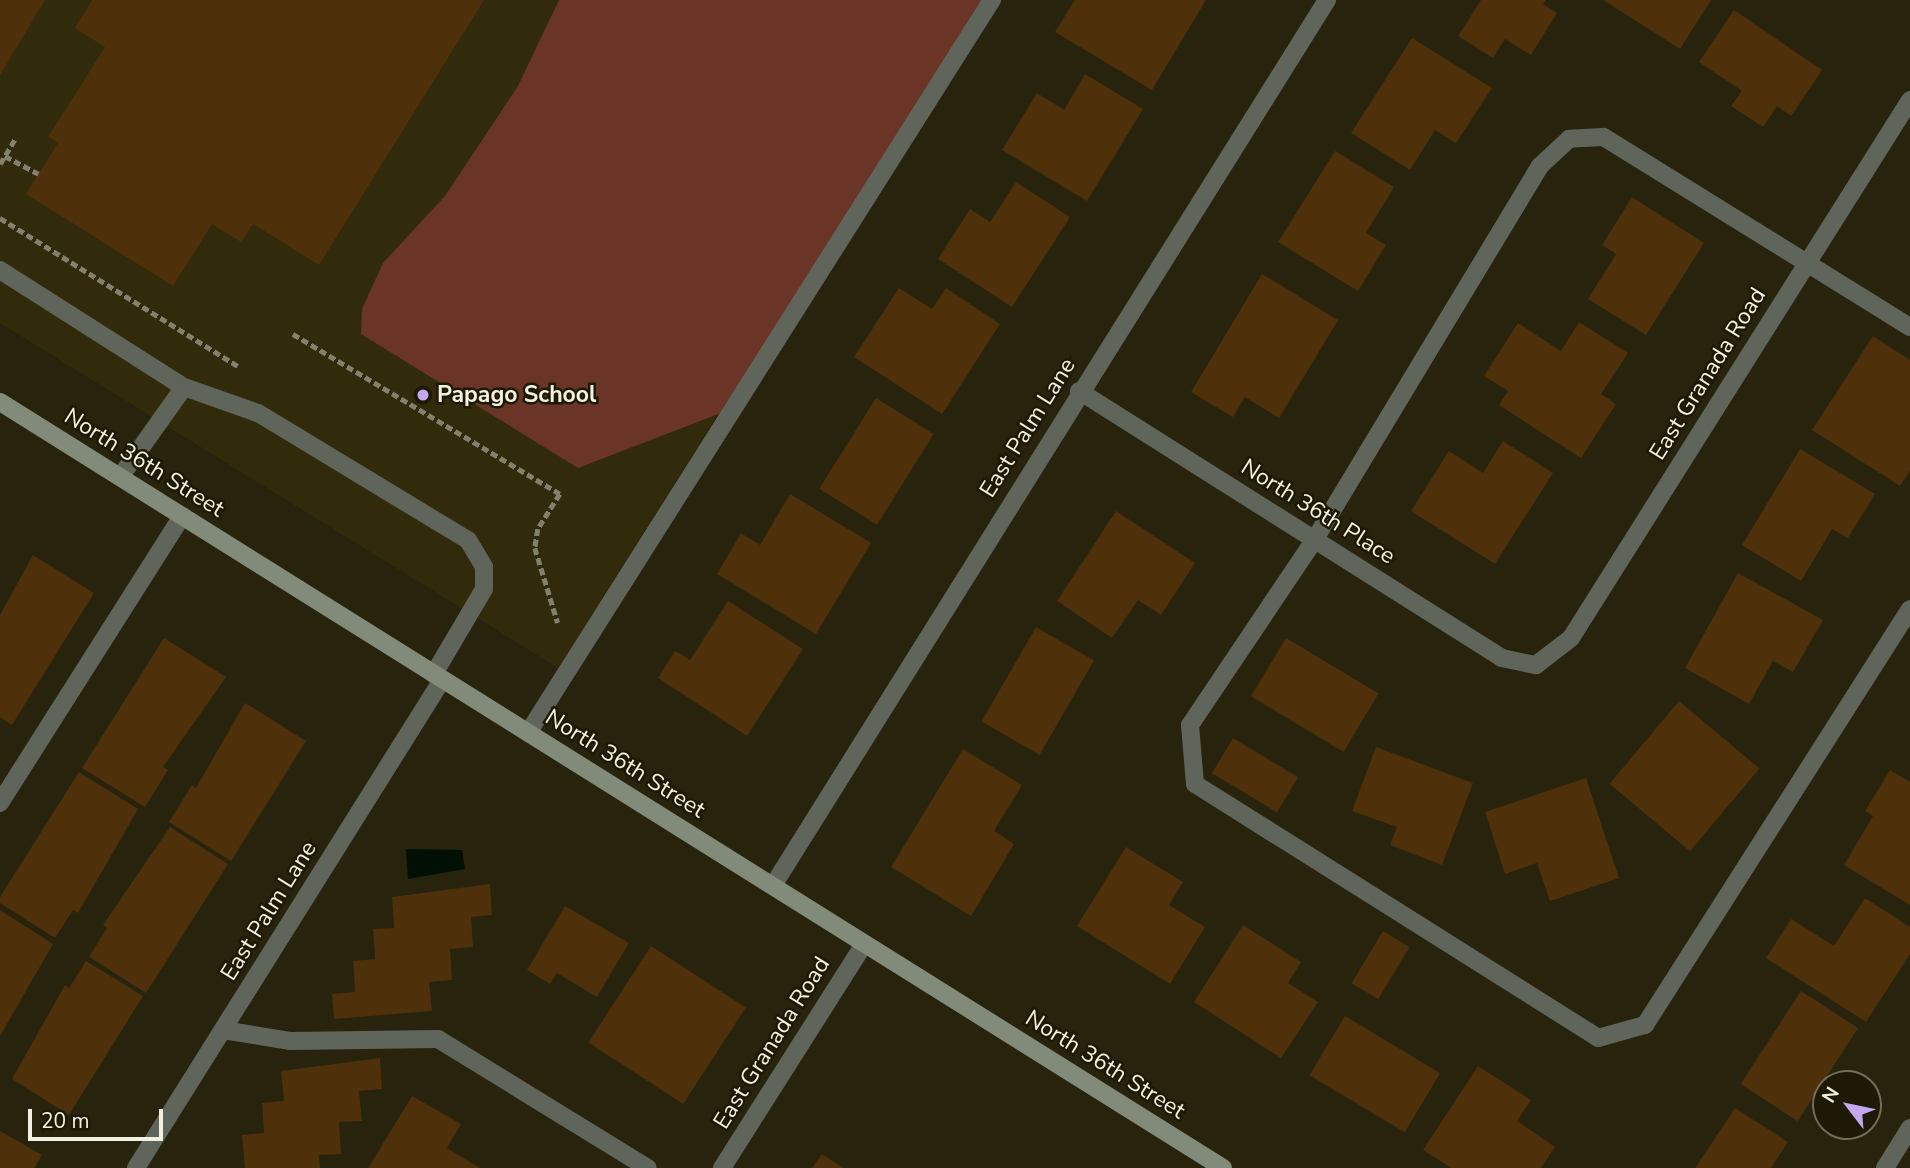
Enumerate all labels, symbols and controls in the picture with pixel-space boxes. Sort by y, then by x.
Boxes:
street label: East Granada Road [1644,283,1772,465]
street label: East Palm Lane [974,353,1082,503]
place label: Papago School [437,381,596,409]
marker: Papago School [415,387,431,403]
street label: North 36th Street [59,403,229,523]
street label: North 36th Place [1236,454,1400,570]
street label: North 36th Street [540,704,710,824]
street label: East Palm Lane [215,836,323,986]
street label: East Granada Road [708,952,836,1134]
street label: North 36th Street [1020,1005,1190,1125]
north arrow [1812,1070,1882,1140]
text: N [1816,1082,1846,1108]
scale bar [32,1094,166,1138]
text: 20 m [41,1107,90,1135]

